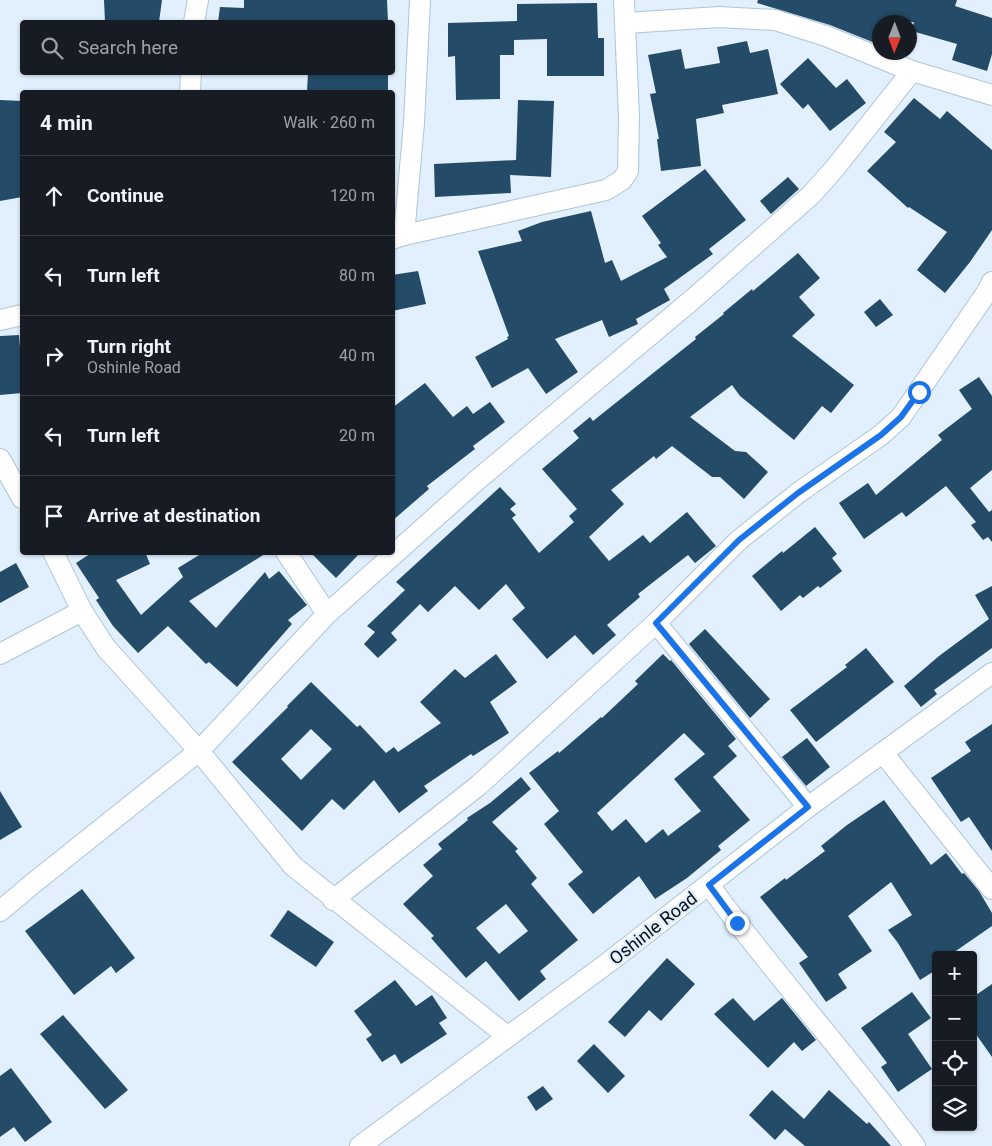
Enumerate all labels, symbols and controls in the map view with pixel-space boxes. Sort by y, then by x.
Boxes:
north arrow [872,15,917,60]
search box [20,20,395,75]
icon: search [38,34,66,62]
text: Search here [78,36,178,59]
text: 4 min [40,111,93,135]
text: Walk · 260 m [283,113,375,132]
icon: ahead [40,182,68,210]
text: Continue [87,184,164,207]
text: 120 m [330,186,375,205]
icon: left [40,262,68,290]
text: Turn left [87,264,160,287]
text: 80 m [339,266,375,285]
text: Turn right [87,335,171,358]
icon: right [40,342,68,370]
text: 40 m [339,346,375,365]
text: Oshinle Road [87,358,181,377]
route start [908,381,931,404]
icon: left [40,422,68,450]
text: Turn left [87,424,160,447]
text: 20 m [339,426,375,445]
icon: arrive [40,502,68,530]
text: Arrive at destination [87,504,260,527]
street label: Oshinle Road [605,887,701,969]
route end [726,912,749,935]
map controls [932,951,977,1131]
button: + [932,951,977,996]
button: − [932,996,977,1041]
button: locate [932,1041,977,1086]
button: layers [932,1086,977,1131]

